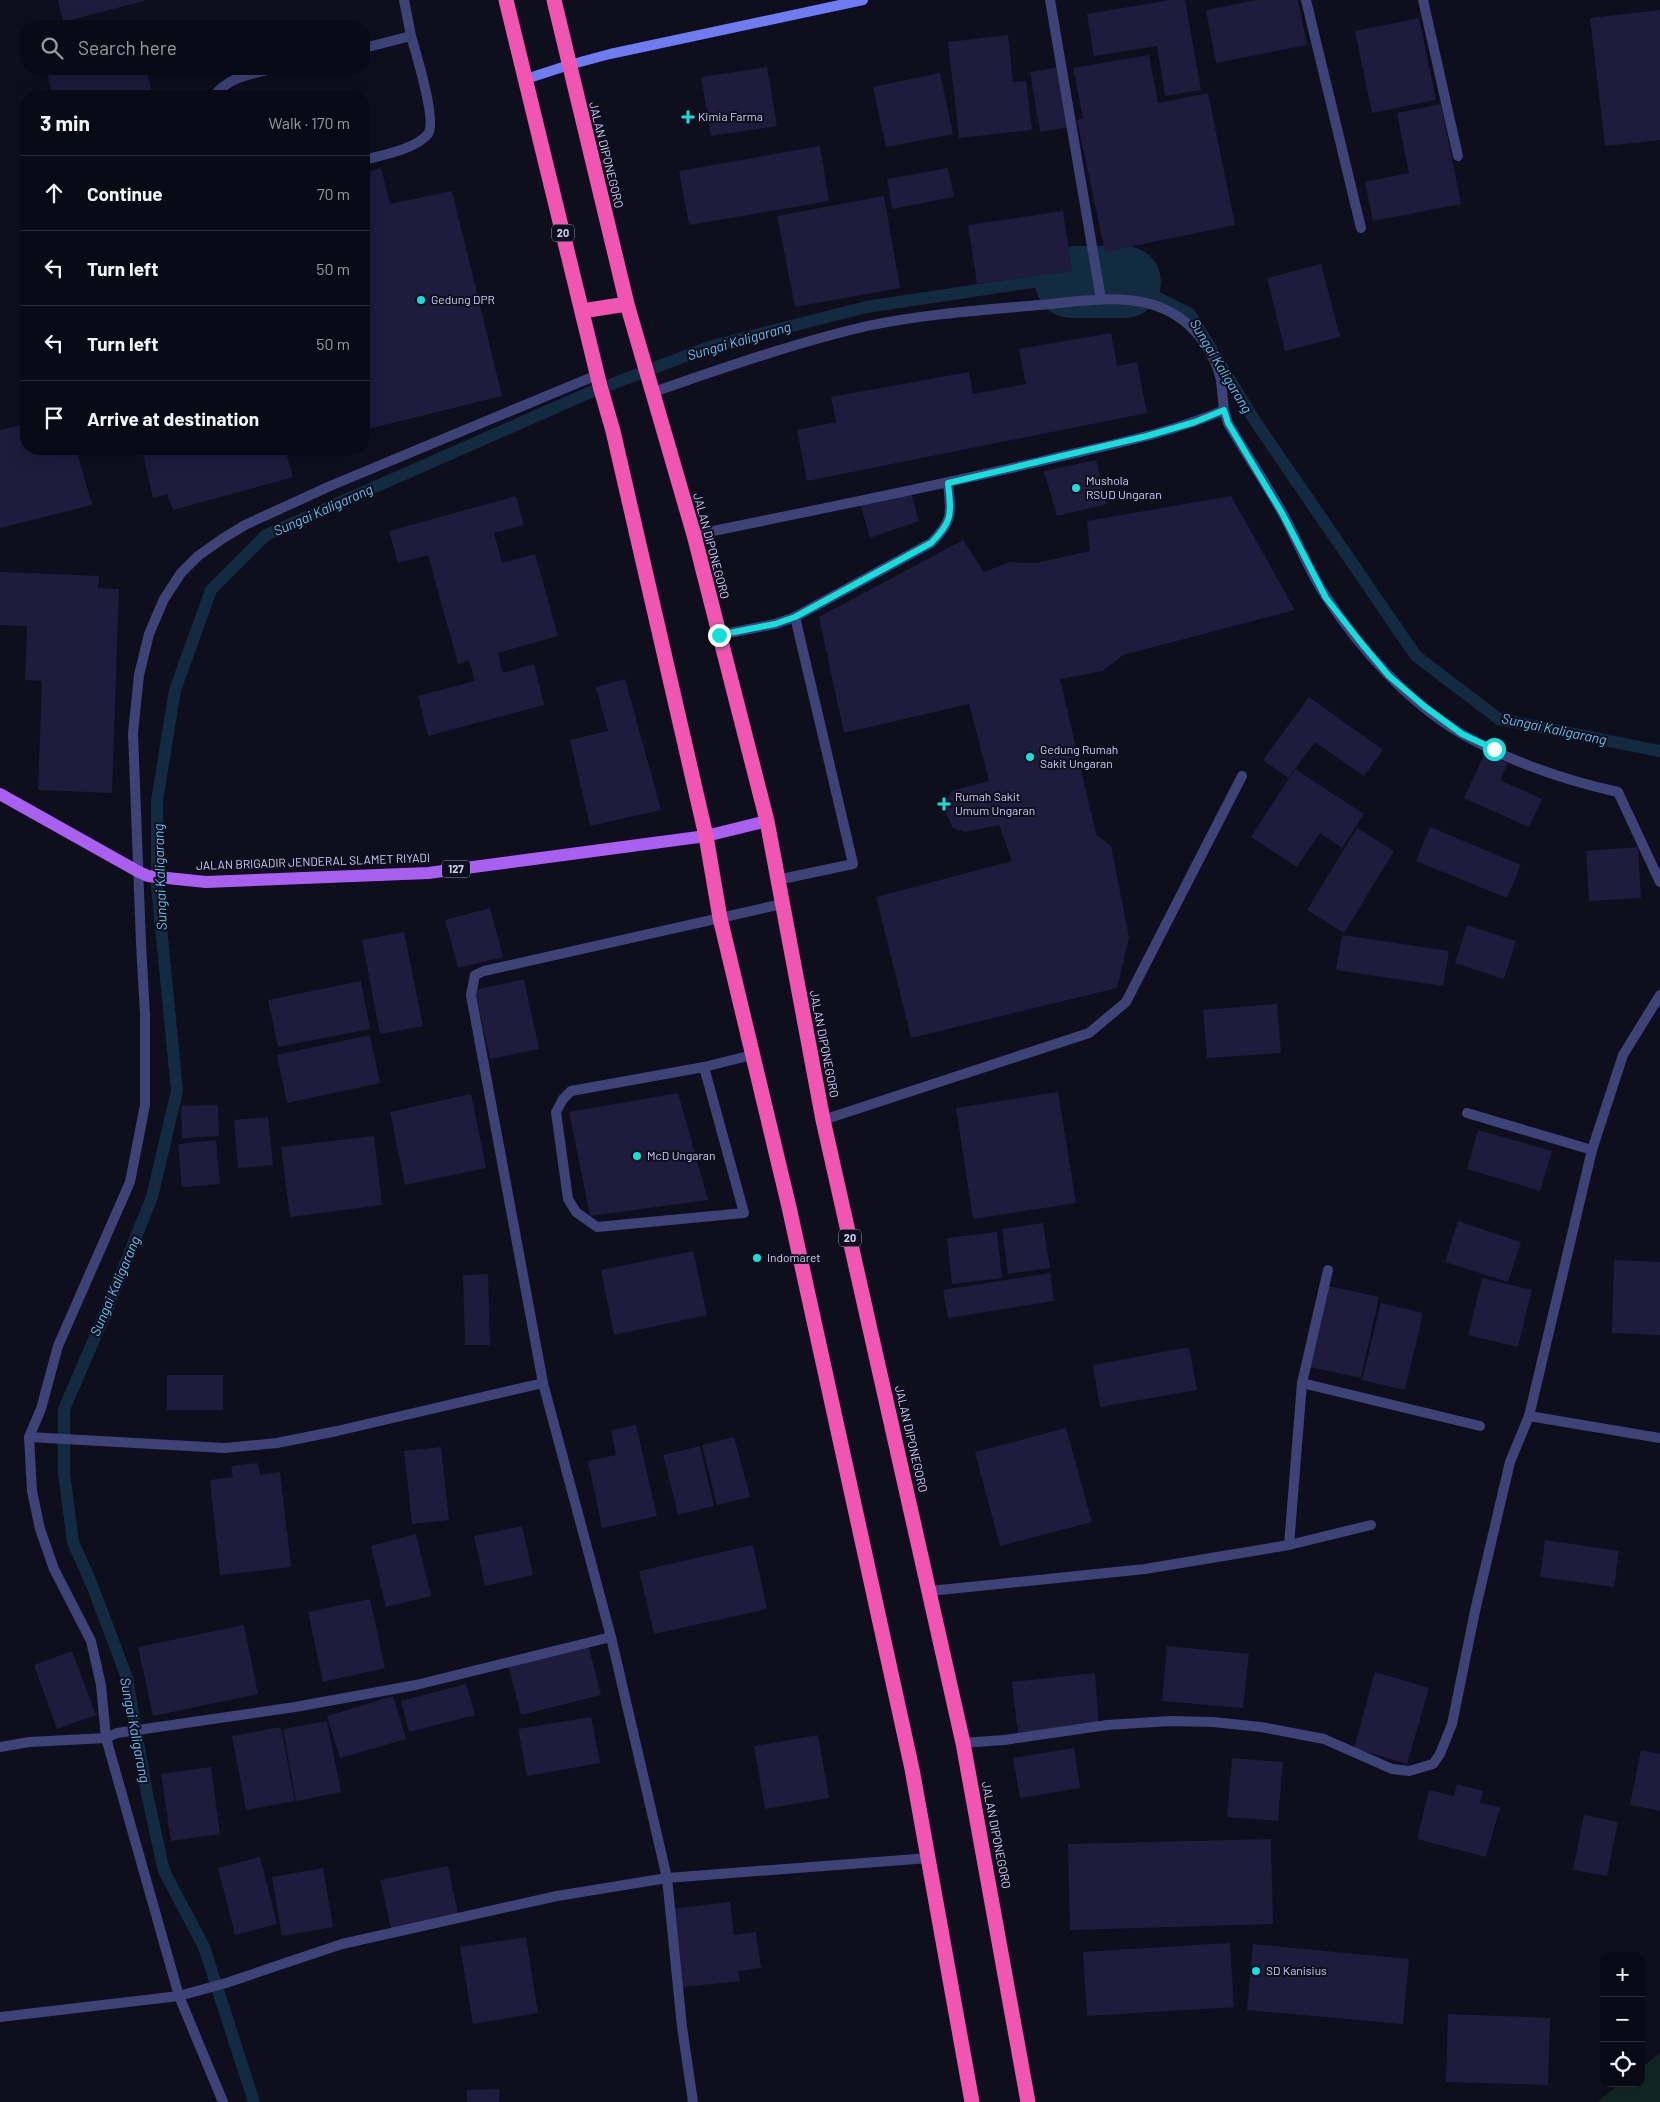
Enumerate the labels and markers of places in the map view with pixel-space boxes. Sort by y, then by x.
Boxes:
place label: Kimia Farma [698,109,763,123]
marker: Kimia Farma [682,111,694,123]
place label: Gedung DPR [431,292,495,306]
marker: Gedung DPR [415,294,427,306]
place label: Mushola RSUD Ungaran [1086,473,1162,501]
marker: Mushola RSUD Ungaran [1070,482,1082,494]
place label: Gedung Rumah Sakit Ungaran [1040,742,1118,770]
marker: Gedung Rumah Sakit Ungaran [1024,751,1036,763]
place label: Rumah Sakit Umum Ungaran [955,789,1035,817]
marker: Rumah Sakit Umum Ungaran [937,797,951,811]
place label: McD Ungaran [647,1148,715,1162]
marker: McD Ungaran [631,1150,643,1162]
place label: Indomaret [767,1250,821,1264]
marker: Indomaret [751,1252,763,1264]
place label: SD Kanisius [1266,1963,1327,1977]
marker: SD Kanisius [1250,1965,1262,1977]

